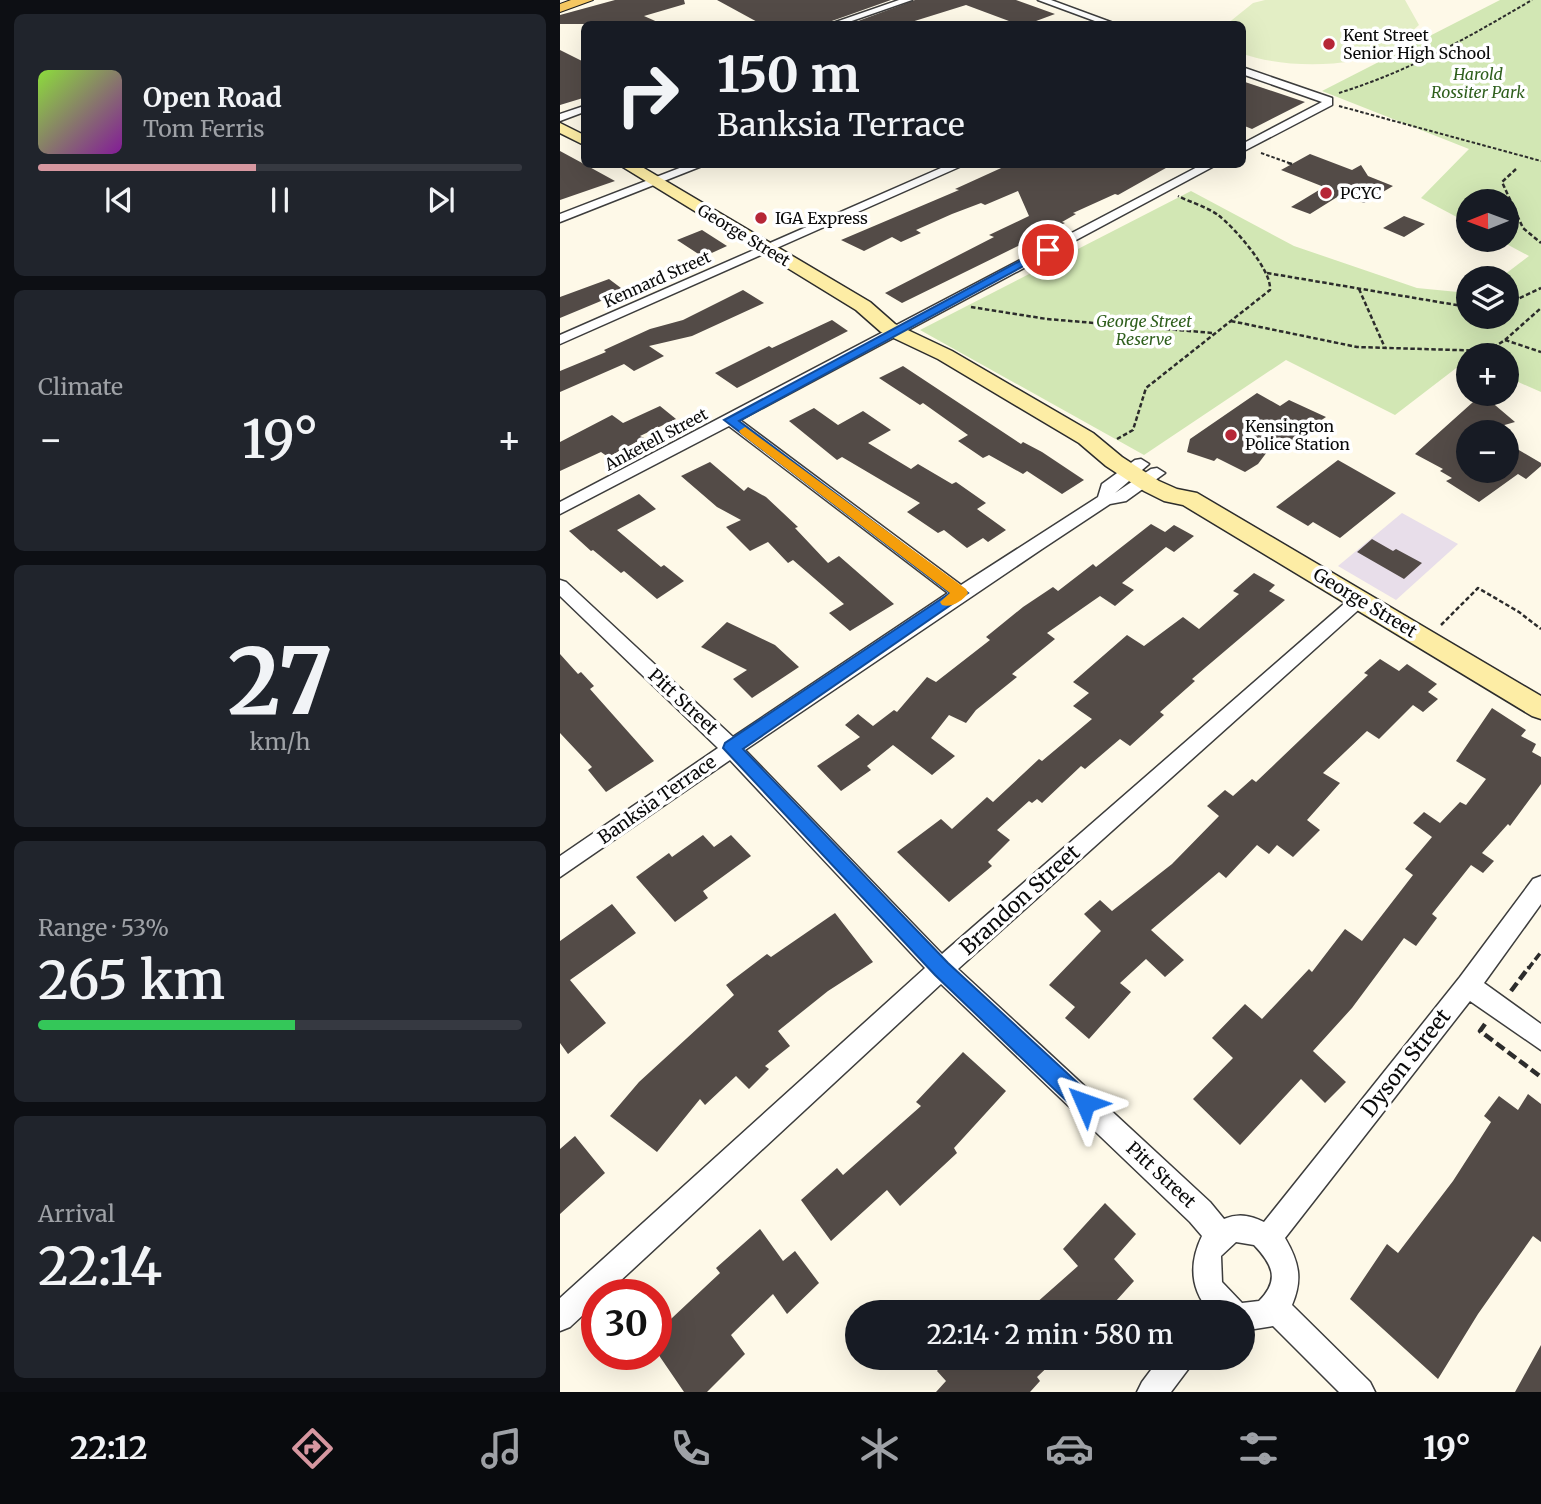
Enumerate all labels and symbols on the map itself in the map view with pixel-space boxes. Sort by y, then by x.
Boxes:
place label: Kent Street Senior High School [1343,25,1491,63]
marker: Kent Street Senior High School [1321,36,1337,52]
park label: Harold Rossiter Park [1431,64,1525,102]
place label: PCYC [1340,183,1381,203]
marker: PCYC [1318,185,1334,201]
north arrow [1456,189,1519,252]
street label: George Street [694,200,794,271]
place label: IGA Express [775,208,868,228]
marker: IGA Express [753,210,769,226]
pin [1018,220,1078,280]
street label: Kennard Street [600,246,714,312]
park label: George Street Reserve [1096,311,1192,349]
street label: Anketell Street [600,403,712,475]
place label: Kensington Police Station [1245,416,1350,454]
marker: Kensington Police Station [1223,427,1239,443]
street label: George Street [1309,563,1421,643]
street label: Pitt Street [644,664,723,740]
street label: Banksia Terrace [593,750,720,849]
street label: Brandon Street [954,839,1085,961]
street label: Dyson Street [1355,1003,1456,1122]
position arrow [1048,1066,1122,1140]
street label: Pitt Street [1122,1137,1201,1213]
speed limit sign: 30 [581,1279,672,1370]

